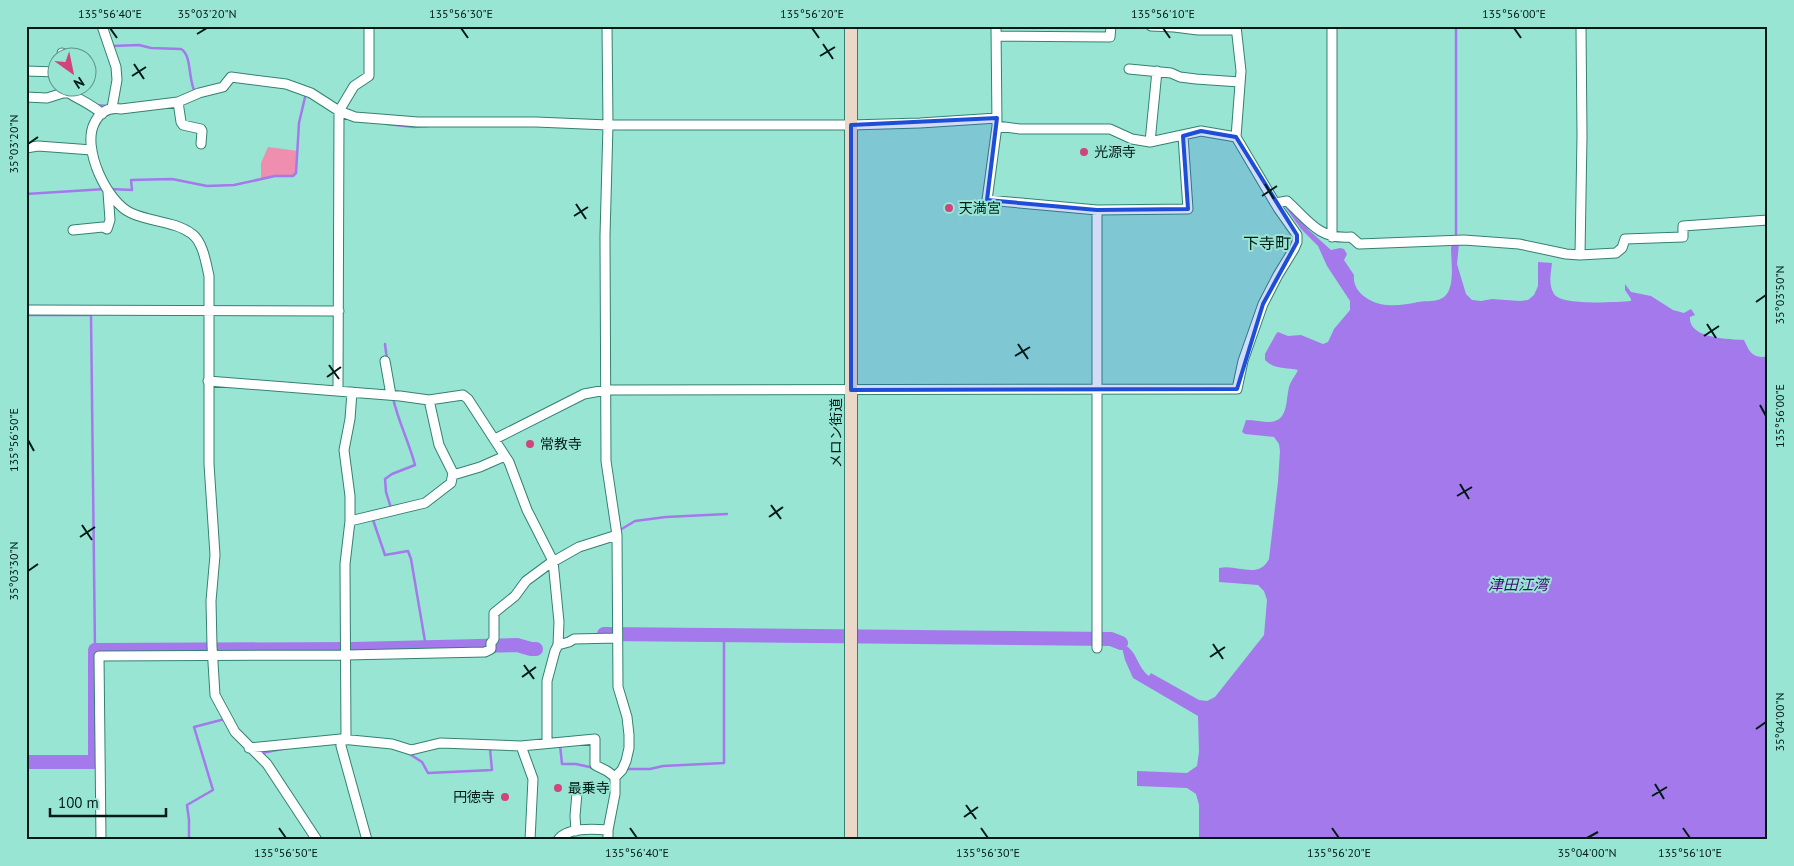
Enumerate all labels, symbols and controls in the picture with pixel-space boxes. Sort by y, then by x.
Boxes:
text: 135°56'40"E [78,6,142,21]
text: 35°03'20"N [177,6,237,21]
text: 135°56'30"E [429,6,493,21]
text: 135°56'20"E [780,6,844,21]
text: 135°56'10"E [1131,6,1195,21]
text: 135°56'00"E [1482,6,1546,21]
north arrow [48,48,98,98]
text: N [70,73,88,93]
text: 35°03'20"N [6,114,21,174]
place label: 光源寺 [1094,143,1136,161]
marker: 光源寺 [1078,146,1090,158]
place label: 天満宮 [959,199,1001,217]
marker: 天満宮 [943,202,955,214]
district label: 下寺町 [1243,233,1291,253]
text: 35°03'50"N [1772,265,1787,325]
text: 135°56'00"E [1772,384,1787,448]
street label: メロン街道 [827,398,845,468]
text: 135°56'50"E [6,408,21,472]
place label: 常教寺 [540,435,582,453]
marker: 常教寺 [524,438,536,450]
text: 35°03'30"N [6,541,21,601]
water label: 津田江湾 [1488,575,1551,594]
text: 35°04'00"N [1772,692,1787,752]
place label: 最乗寺 [568,779,610,797]
marker: 最乗寺 [552,782,564,794]
scale bar [50,786,166,818]
place label: 円徳寺 [453,788,495,806]
marker: 円徳寺 [499,791,511,803]
text: 100 m [58,793,99,812]
text: 135°56'50"E [254,845,318,860]
text: 135°56'40"E [605,845,669,860]
text: 135°56'30"E [956,845,1020,860]
text: 135°56'20"E [1307,845,1371,860]
text: 35°04'00"N [1557,845,1617,860]
text: 135°56'10"E [1658,845,1722,860]

